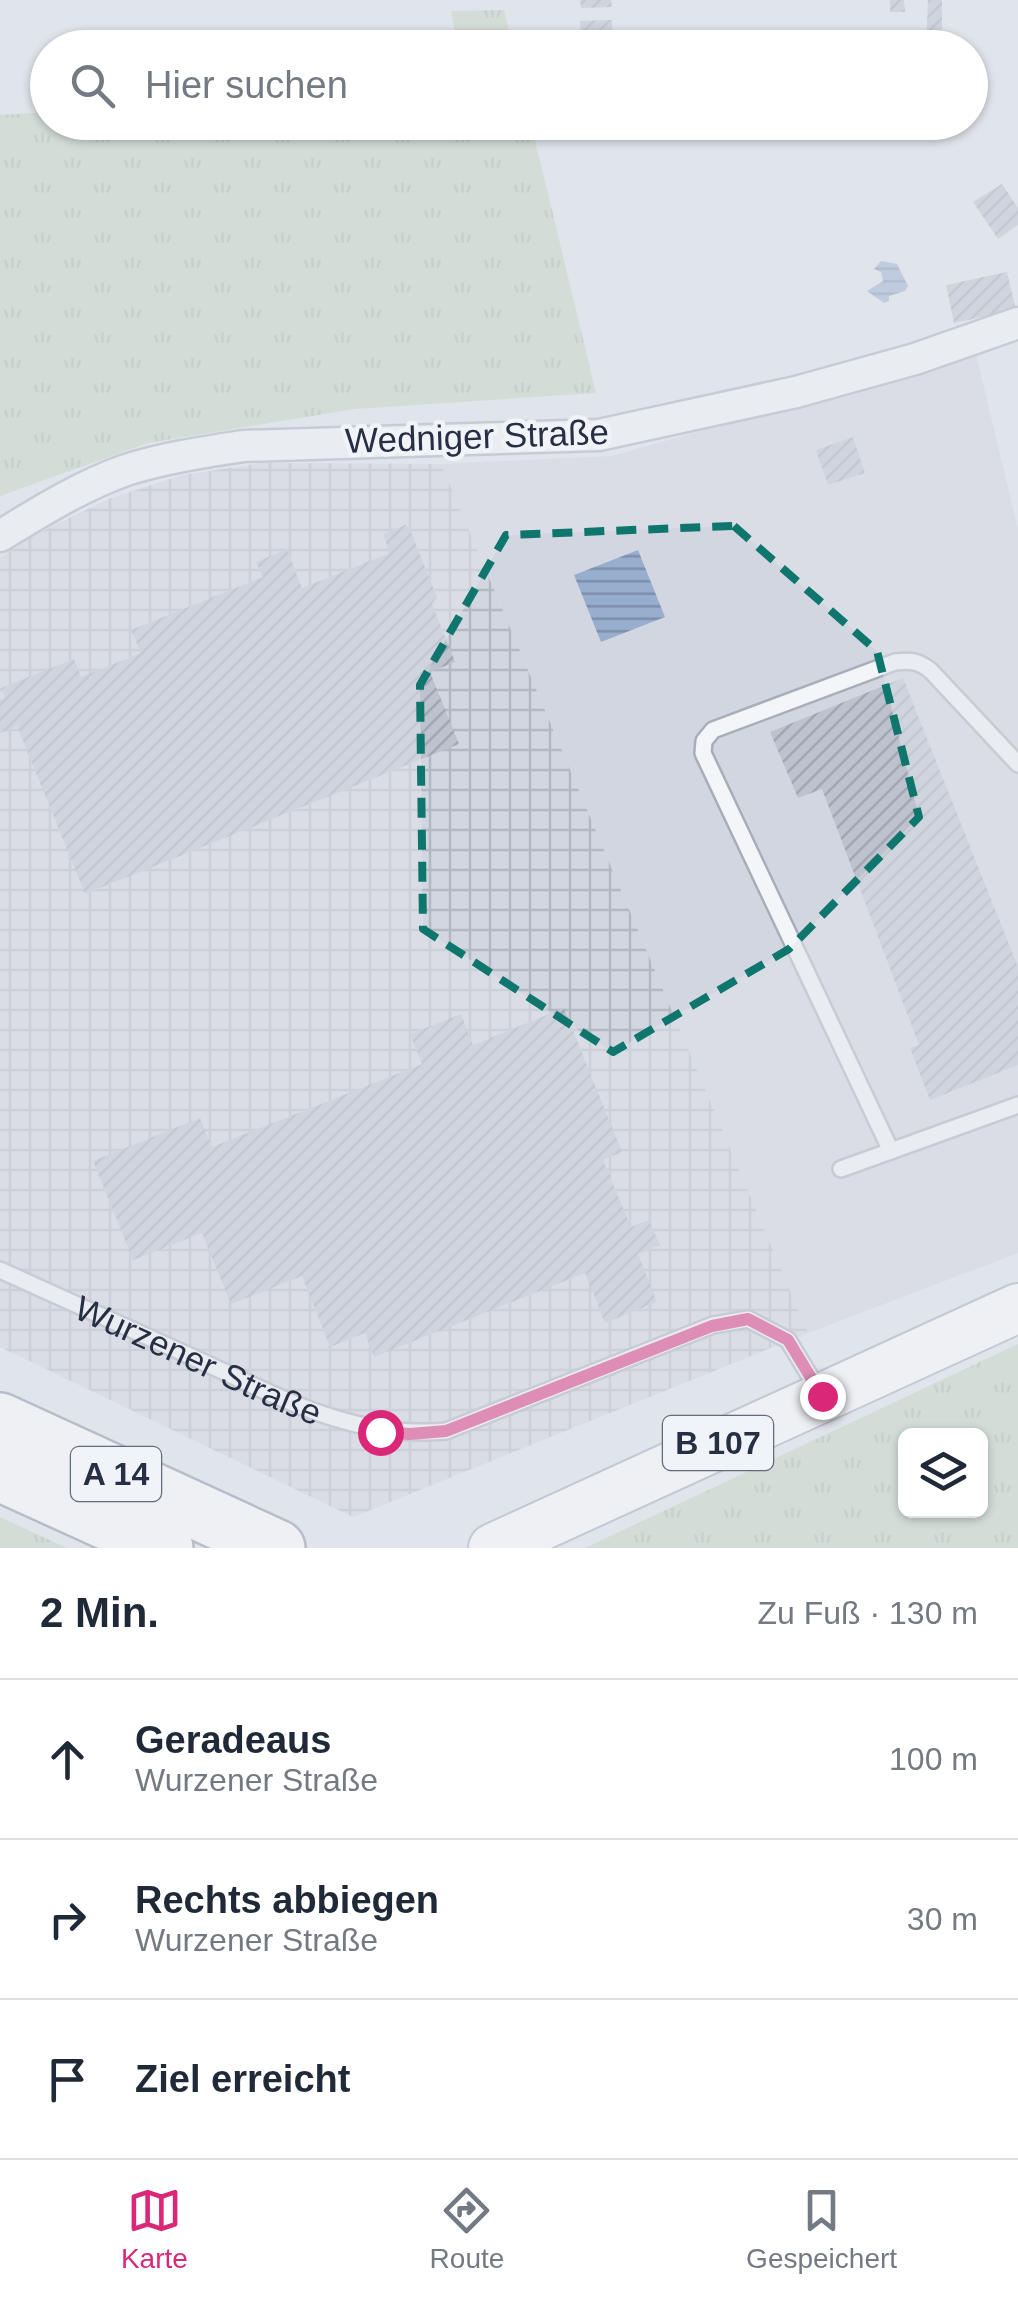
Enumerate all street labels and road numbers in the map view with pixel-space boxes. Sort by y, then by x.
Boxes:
street label: Wedniger Straße [344,412,610,460]
street label: Wurzener Straße [69,1287,327,1432]
road number: B 107 [663,1416,773,1470]
road number: A 14 [71,1447,161,1501]

